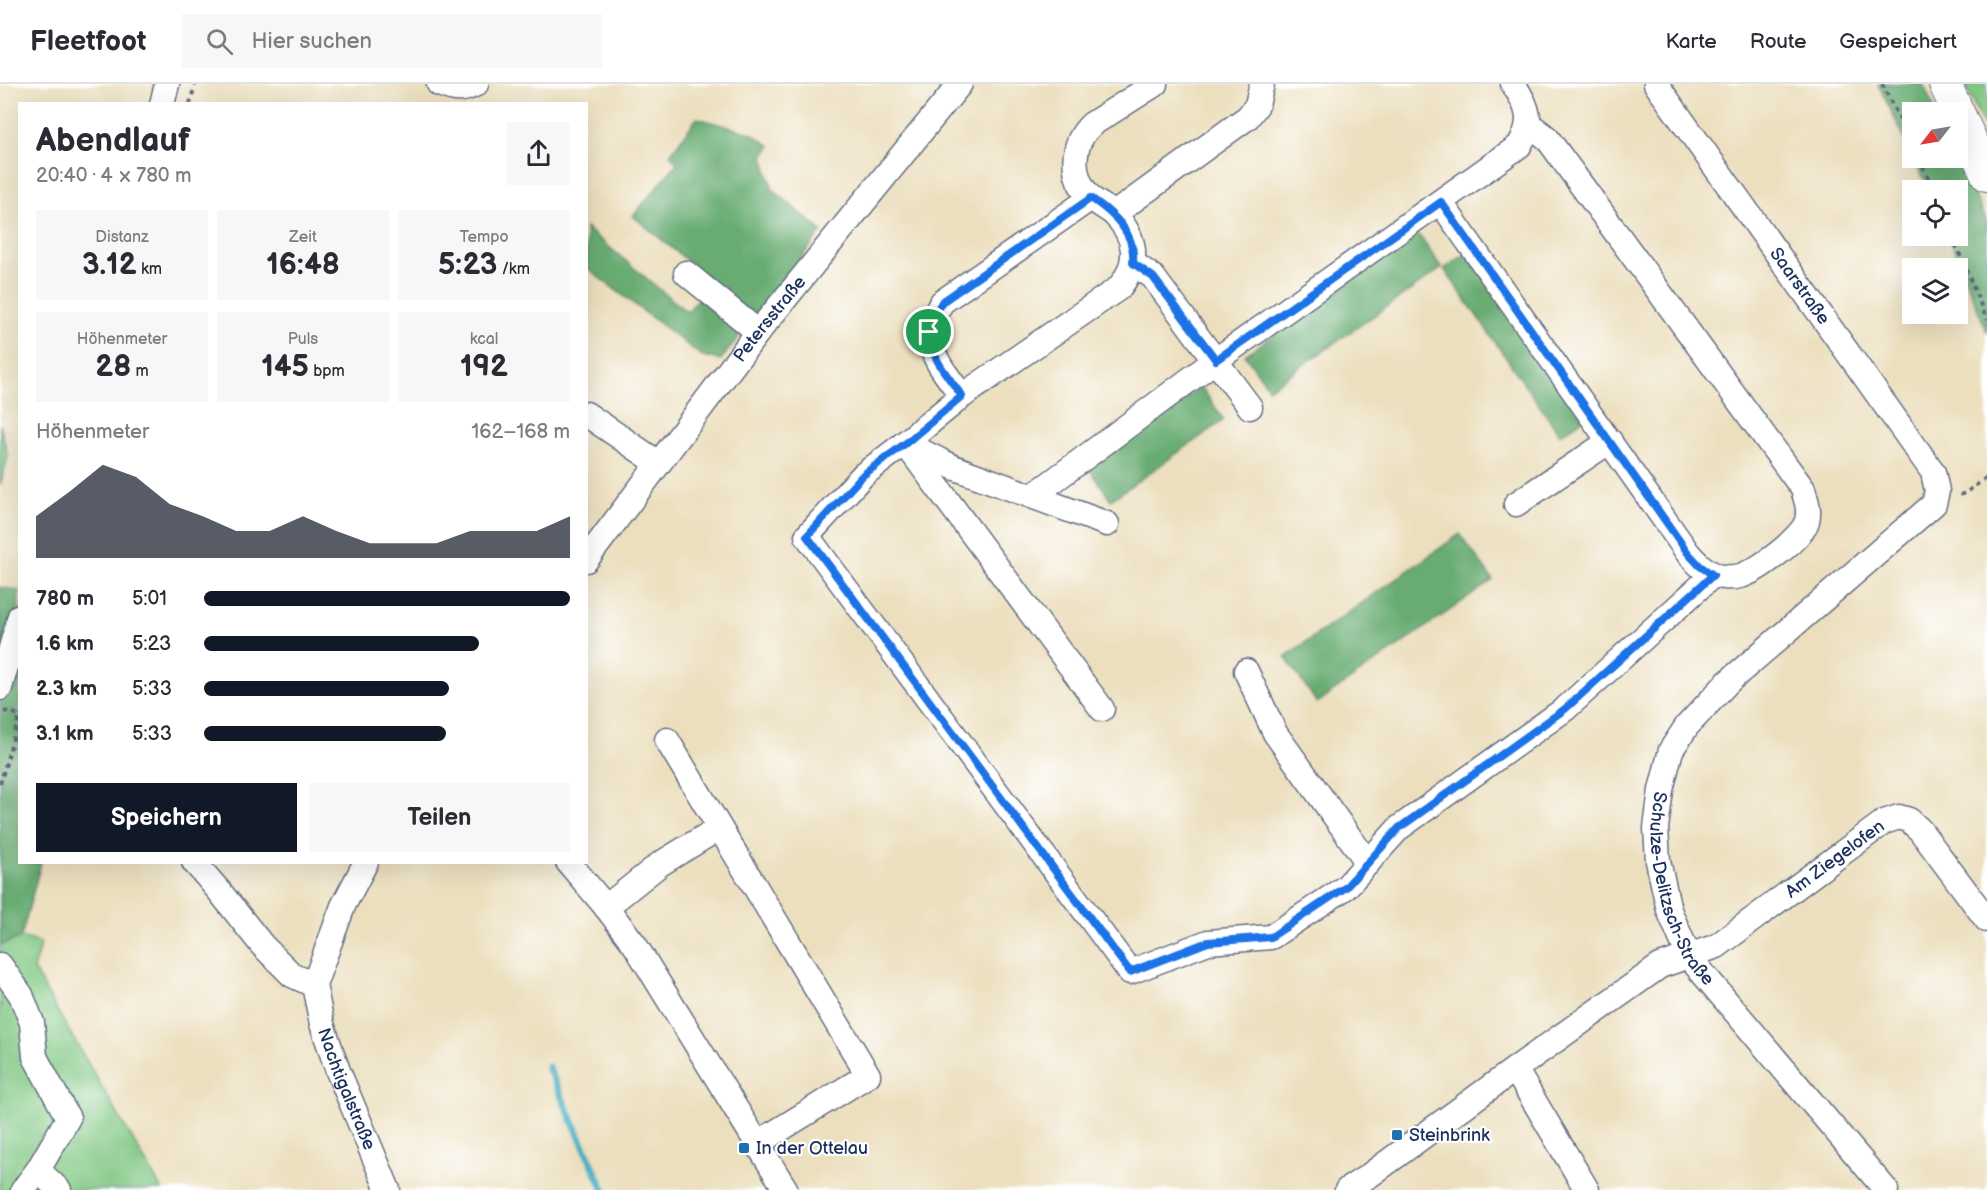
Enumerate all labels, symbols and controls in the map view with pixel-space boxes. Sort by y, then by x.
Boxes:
search box [182,14,602,68]
text: Fleetfoot [30,25,146,58]
icon: search [203,25,236,58]
text: Hier suchen [251,28,372,55]
text: Karte [1665,29,1717,54]
text: Route [1750,29,1806,54]
text: Gespeichert [1839,29,1957,54]
north arrow [1902,102,1968,168]
map controls [1902,102,1968,324]
text: Abendlauf [36,121,190,161]
button: share [507,122,570,185]
text: 20:40 · 4 × 780 m [36,164,192,188]
button: locate [1902,180,1968,246]
text: Distanz [95,228,149,247]
text: Zeit [289,228,317,247]
text: Tempo [459,228,509,247]
street label: Saarstraße [1766,243,1835,329]
text: 3.12 [82,247,137,283]
text: 16:48 [266,247,340,283]
text: 5:23 [438,247,497,283]
button: layers [1902,258,1968,324]
text: km [137,260,162,279]
text: /km [497,260,530,279]
street label: Petersstraße [729,271,810,366]
pin [903,306,954,357]
icon: arrive [912,315,945,348]
text: Höhenmeter [77,330,167,349]
text: Puls [288,330,318,349]
text: kcal [470,330,498,349]
text: 28 [95,349,131,385]
text: 145 [261,349,309,385]
text: 192 [460,349,508,385]
text: m [131,362,149,381]
text: bpm [309,362,345,381]
text: Höhenmeter [36,420,149,444]
text: 162–168 m [472,420,570,444]
text: 780 m [36,587,94,611]
text: 5:01 [132,587,167,611]
text: 1.6 km [36,632,94,656]
text: 5:23 [132,632,171,656]
text: 2.3 km [36,677,97,701]
text: 5:33 [132,677,172,701]
text: 3.1 km [36,722,93,746]
text: 5:33 [132,722,172,746]
button: Speichern [36,783,297,852]
button: Teilen [309,783,570,852]
street label: Schulze-Delitzsch-Straße [1645,790,1719,990]
street label: Am Ziegelofen [1781,815,1888,902]
street label: Nachtigalstraße [314,1025,380,1153]
place label: Steinbrink [1409,1125,1490,1146]
marker: Steinbrink [1390,1128,1404,1142]
place label: In der Ottelau [756,1138,868,1159]
marker: In der Ottelau [737,1141,751,1155]

